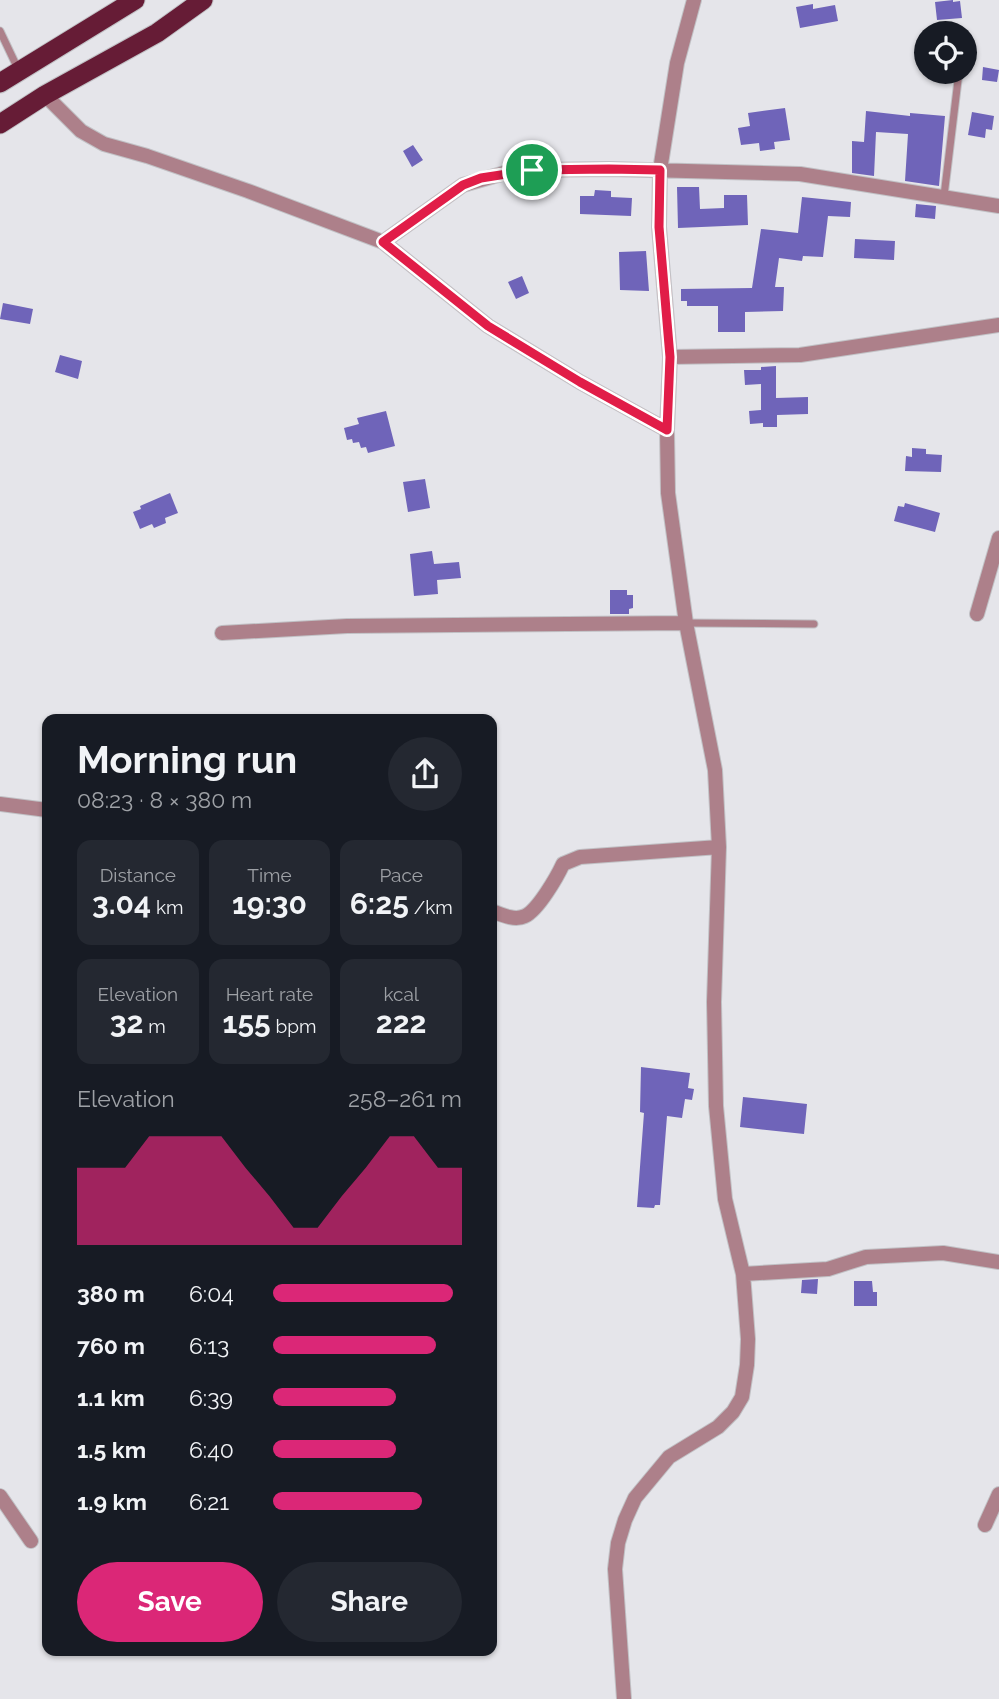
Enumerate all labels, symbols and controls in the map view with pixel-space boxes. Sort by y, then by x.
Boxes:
map controls [914,21,977,84]
button: locate [914,21,977,84]
pin [502,140,562,200]
icon: arrive [513,151,551,189]
text: Morning run [77,737,297,782]
button: share [388,737,462,811]
text: 08:23 · 8 × 380 m [77,786,252,813]
text: Distance [100,864,176,886]
text: Time [247,864,292,886]
text: Pace [379,864,423,886]
text: 3.04 [92,886,151,921]
text: 19:30 [232,886,307,921]
text: 6:25 [350,886,409,921]
text: km [151,896,184,918]
text: /km [409,896,453,918]
text: Elevation [97,983,178,1005]
text: Heart rate [226,983,313,1005]
text: kcal [383,983,419,1005]
text: 32 [110,1005,144,1040]
text: 155 [223,1005,271,1040]
text: 222 [376,1005,427,1040]
text: m [144,1015,166,1037]
text: bpm [271,1015,316,1037]
text: Elevation [77,1085,175,1112]
text: 258–261 m [348,1085,462,1112]
text: 380 m [77,1280,145,1307]
text: 6:04 [189,1280,234,1307]
text: 760 m [77,1332,145,1359]
text: 6:13 [189,1332,229,1359]
text: 1.1 km [77,1384,145,1411]
text: 6:39 [189,1384,233,1411]
text: 1.5 km [77,1436,146,1463]
text: 6:40 [189,1436,234,1463]
text: 1.9 km [77,1488,147,1515]
text: 6:21 [189,1488,229,1515]
button: Save [77,1562,263,1642]
button: Share [277,1562,462,1642]

